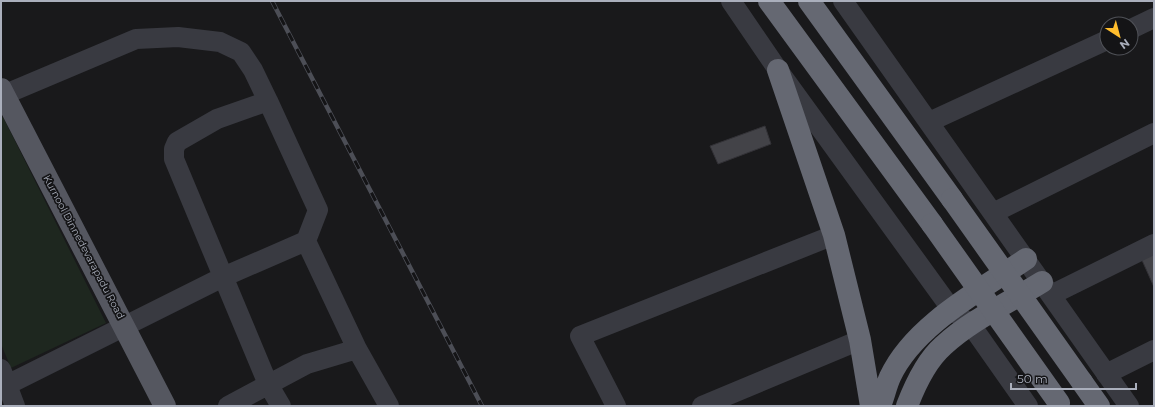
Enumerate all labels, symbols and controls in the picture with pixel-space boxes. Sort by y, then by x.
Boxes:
north arrow [1099,16,1139,56]
text: N [1117,36,1133,52]
street label: Kurnool Dinnedevarapadu Road [40,173,128,321]
scale bar [1011,365,1136,391]
text: 50 m [1017,371,1048,386]

